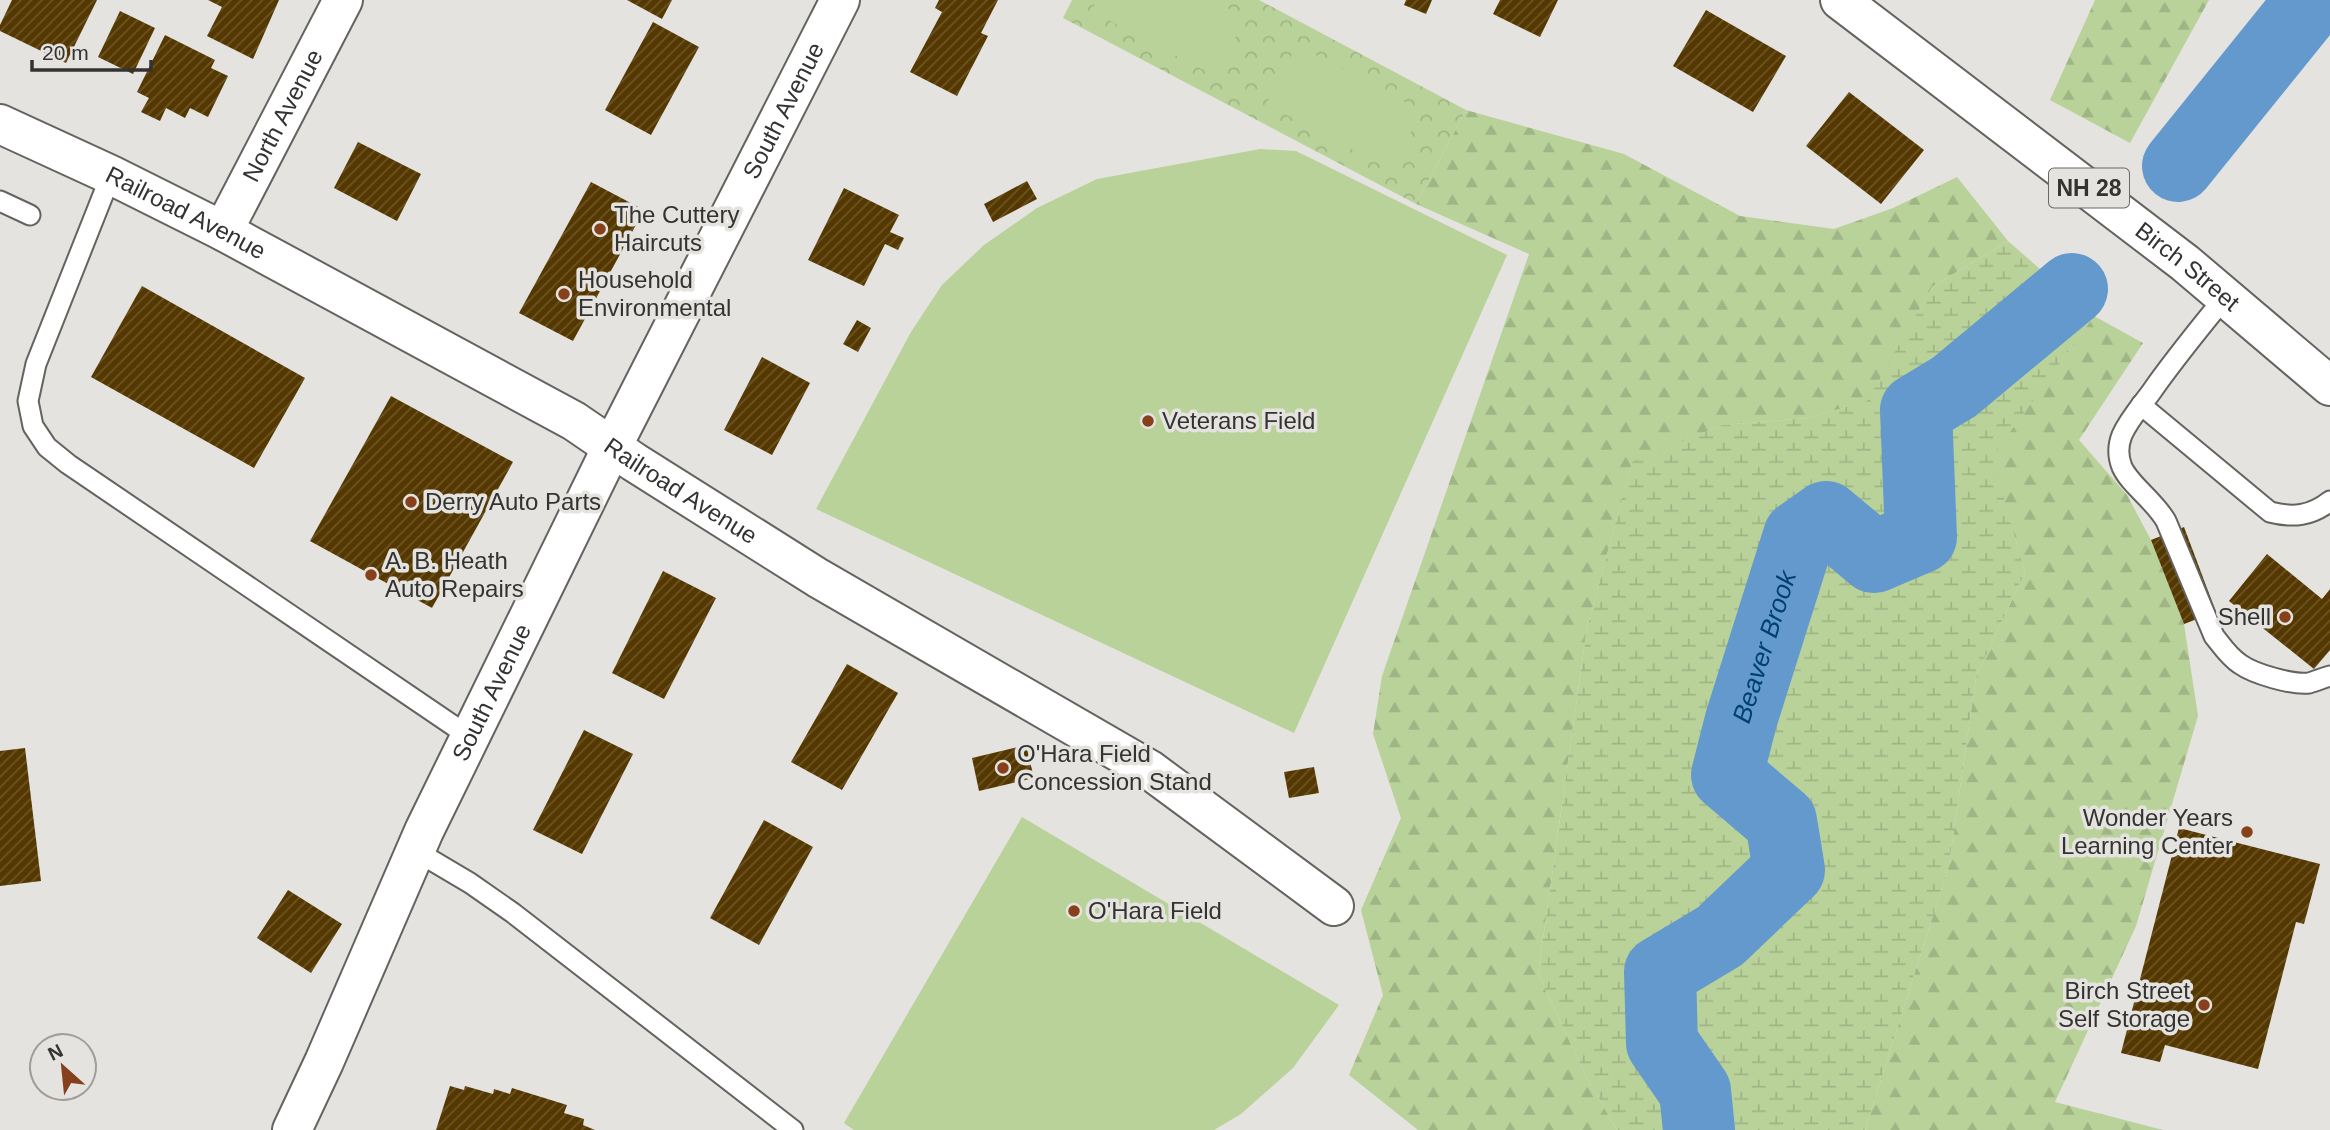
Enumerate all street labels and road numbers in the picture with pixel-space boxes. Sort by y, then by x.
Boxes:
street label: South Avenue [737,38,829,183]
street label: North Avenue [237,45,328,186]
street label: Railroad Avenue [102,161,271,265]
road number: NH 28 [2049,168,2129,208]
street label: Birch Street [2131,216,2245,316]
street label: Railroad Avenue [599,432,762,549]
street label: South Avenue [446,619,536,765]

